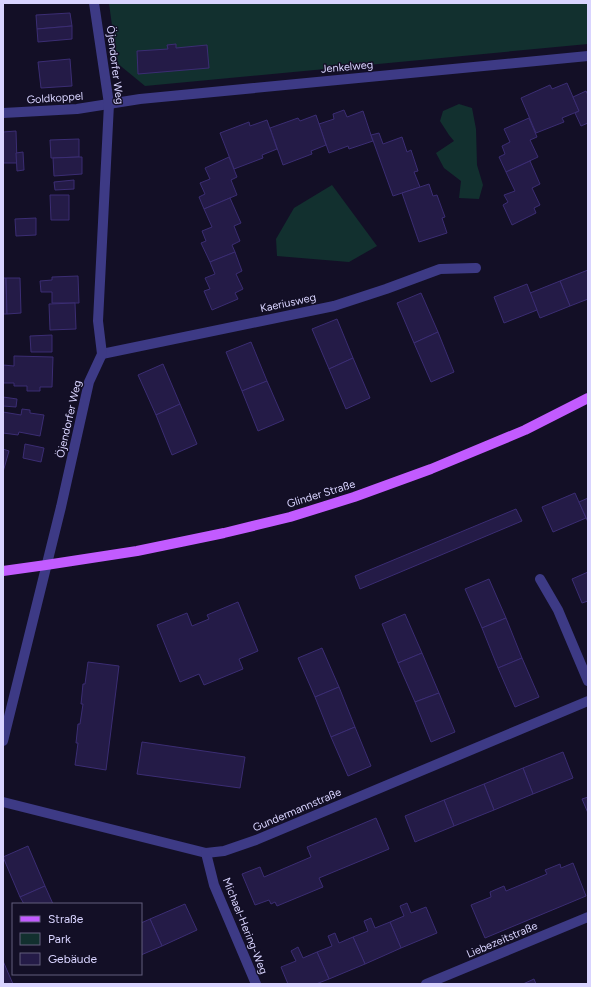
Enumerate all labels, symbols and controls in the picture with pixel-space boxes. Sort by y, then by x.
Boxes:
street label: Öjendorfer Weg [104,25,127,105]
street label: Jenkelweg [320,58,374,76]
street label: Goldkoppel [26,90,84,106]
street label: Kaeriusweg [259,291,317,315]
street label: Öjendorfer Weg [53,379,84,459]
street label: Glinder Straße [285,477,357,511]
street label: Gundermannstraße [251,785,343,835]
street label: Michael-Hering-Weg [220,876,270,976]
legend [12,903,142,975]
text: Straße [48,912,84,926]
street label: Liebezeitstraße [465,919,539,961]
text: Park [48,932,71,946]
text: Gebäude [48,952,98,966]

